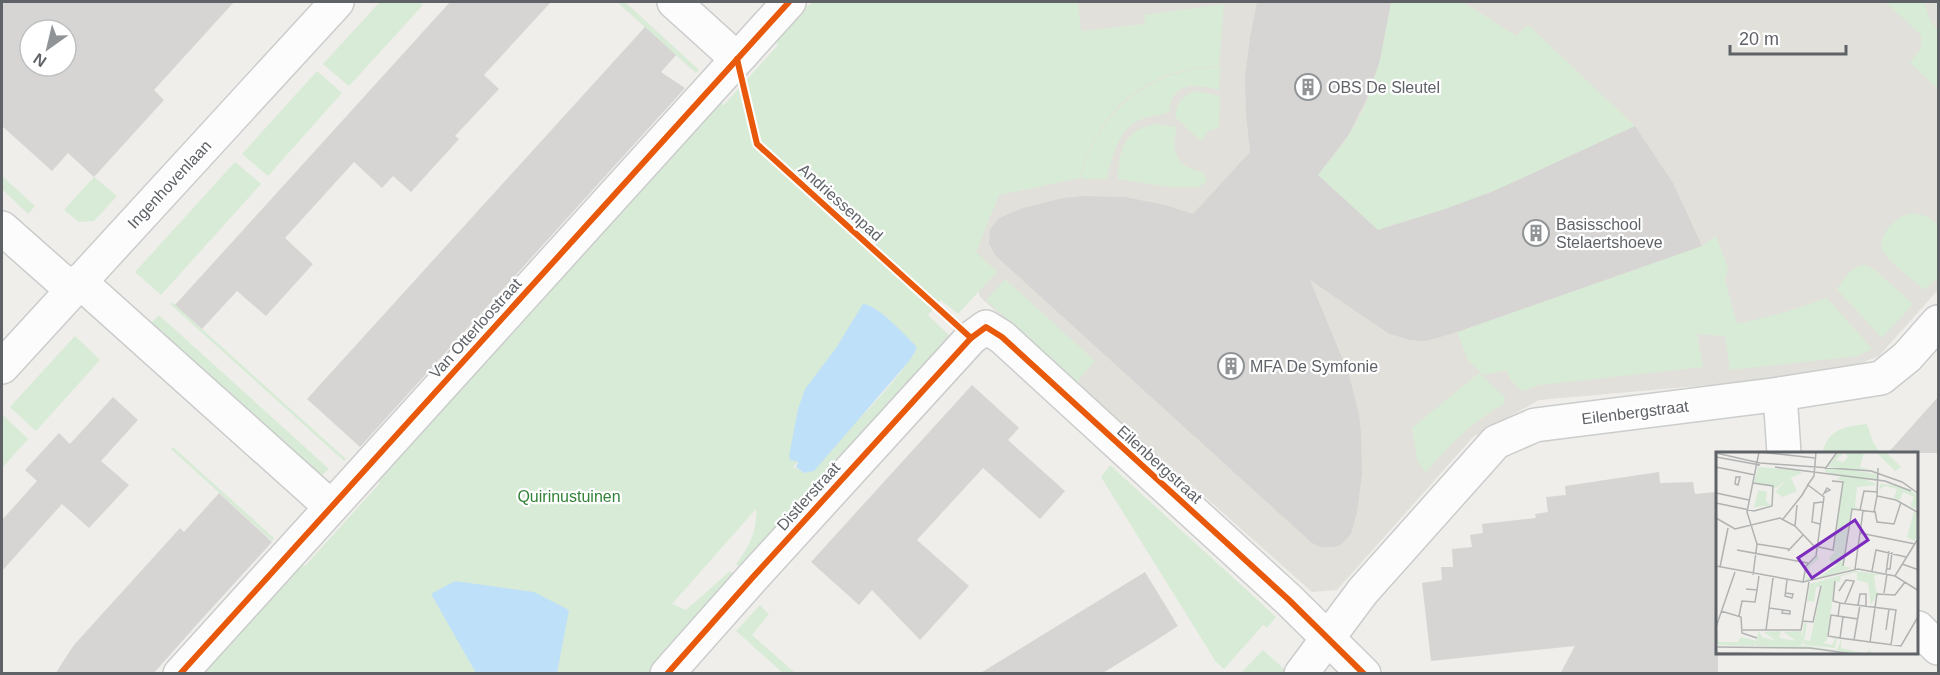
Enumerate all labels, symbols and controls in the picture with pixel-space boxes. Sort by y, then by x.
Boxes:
north arrow [18,18,78,78]
scale bar [1730,18,1846,56]
text: 20 m [1739,29,1779,49]
text: N [30,50,49,70]
building icon: OBS De Sleutel [1293,72,1323,102]
place label: OBS De Sleutel [1328,79,1440,96]
street label: Ingenhovenlaan [124,137,214,232]
street label: Andriessenpad [795,160,886,244]
place label: Basisschool Stelaertshoeve [1556,216,1663,251]
building icon: Basisschool Stelaertshoeve [1521,218,1551,248]
street label: Van Otterloostraat [426,274,525,382]
building icon: MFA De Symfonie [1216,351,1246,381]
place label: MFA De Symfonie [1250,358,1378,375]
street label: Eilenbergstraat [1581,397,1690,427]
street label: Eilenbergstraat [1114,422,1206,507]
inset map [1716,452,1919,654]
street label: Distlerstraat [773,459,844,534]
park label: Quirinustuinen [517,488,621,505]

